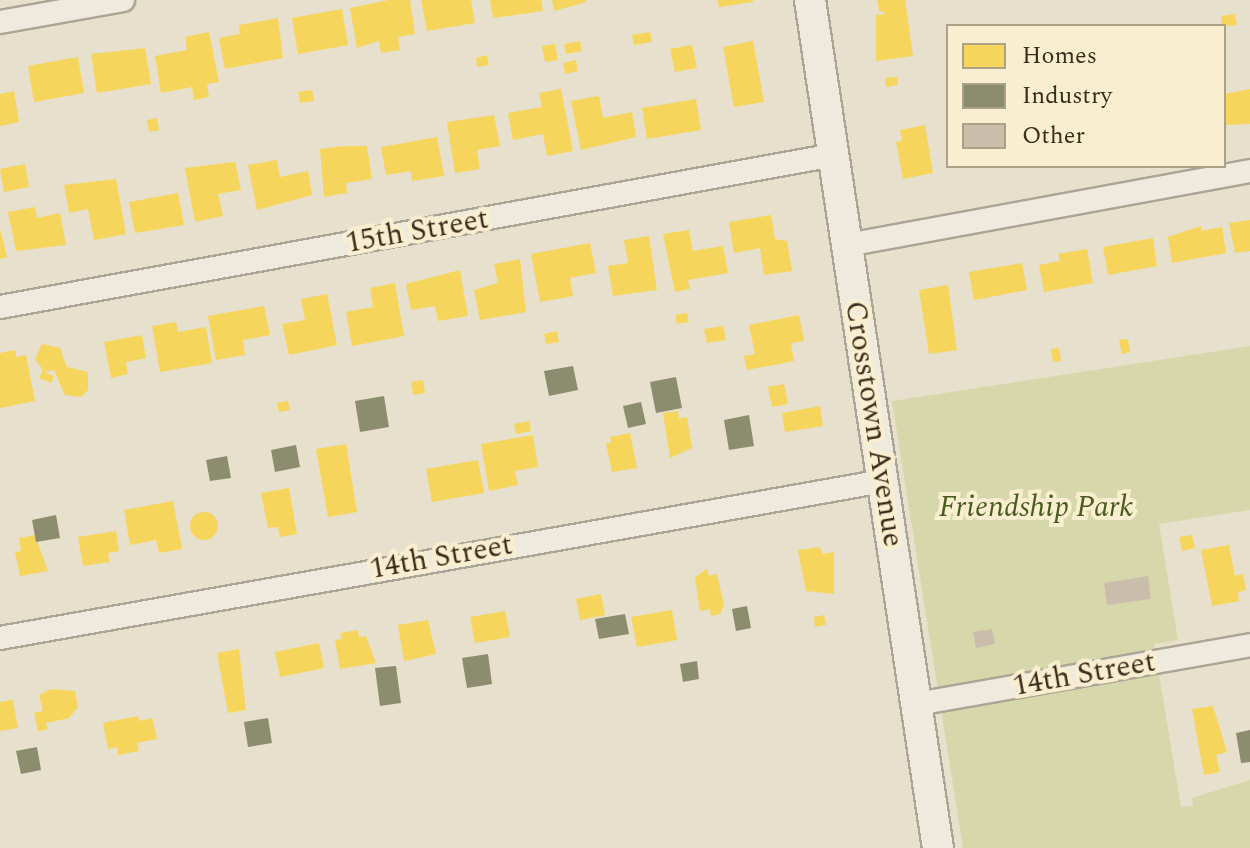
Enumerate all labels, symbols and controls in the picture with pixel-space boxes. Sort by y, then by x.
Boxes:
legend [946,24,1226,168]
text: Homes [1022,38,1097,74]
text: Industry [1022,78,1112,114]
text: Other [1022,118,1085,154]
street label: 15th Street [343,201,491,261]
street label: Crosstown Avenue [837,298,911,550]
park label: Friendship Park [939,489,1133,525]
street label: 14th Street [367,527,515,587]
street label: 14th Street [1010,644,1158,704]

